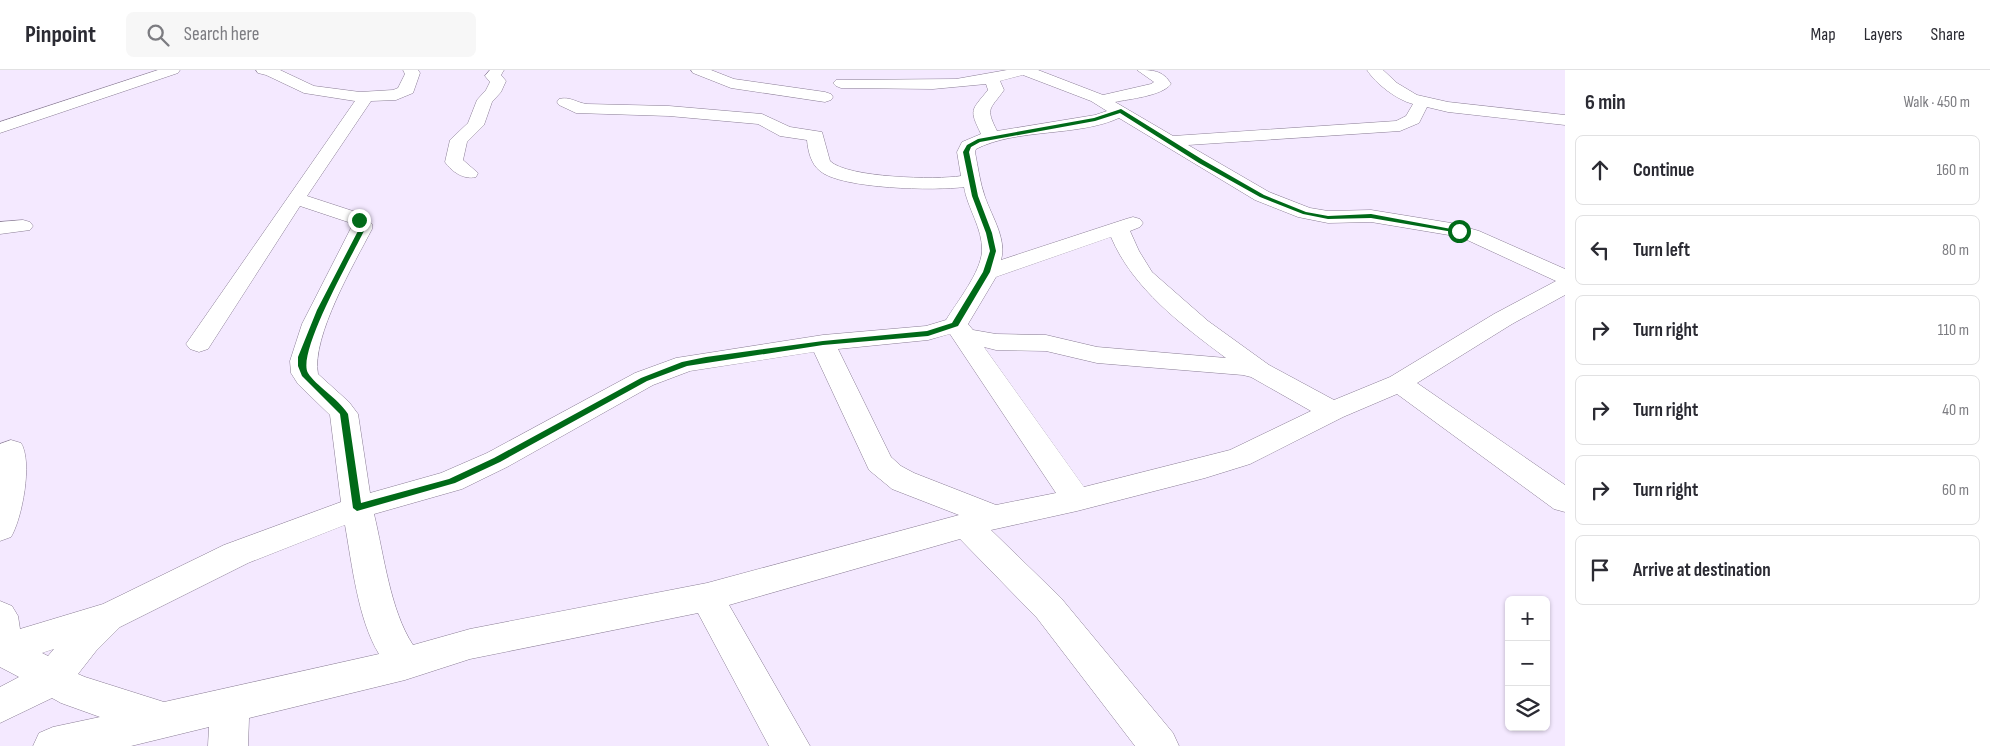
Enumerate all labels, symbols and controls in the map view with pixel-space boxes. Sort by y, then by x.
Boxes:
search box [126,12,476,57]
text: Pinpoint [25,20,96,49]
icon: search [144,21,172,49]
text: Search here [184,23,259,46]
text: Map [1811,24,1836,45]
text: Layers [1864,24,1903,45]
text: Share [1931,24,1965,45]
text: 6 min [1585,90,1626,115]
text: Walk · 450 m [1903,93,1970,112]
icon: ahead [1586,156,1614,184]
text: Continue [1633,159,1694,182]
text: 160 m [1936,161,1969,180]
route end [348,209,371,232]
route start [1448,220,1471,243]
icon: left [1586,236,1614,264]
text: Turn left [1633,239,1690,262]
text: 80 m [1942,241,1969,260]
icon: right [1586,316,1614,344]
text: Turn right [1633,319,1698,342]
text: 110 m [1938,321,1969,340]
icon: right [1586,396,1614,424]
text: Turn right [1633,399,1698,422]
text: 40 m [1942,401,1969,420]
icon: right [1586,476,1614,504]
text: Turn right [1633,479,1698,502]
text: 60 m [1942,481,1969,500]
icon: arrive [1586,556,1614,584]
text: Arrive at destination [1633,559,1771,582]
map controls [1505,596,1550,731]
button: + [1505,596,1550,641]
button: − [1505,641,1550,686]
button: layers [1505,686,1550,731]

